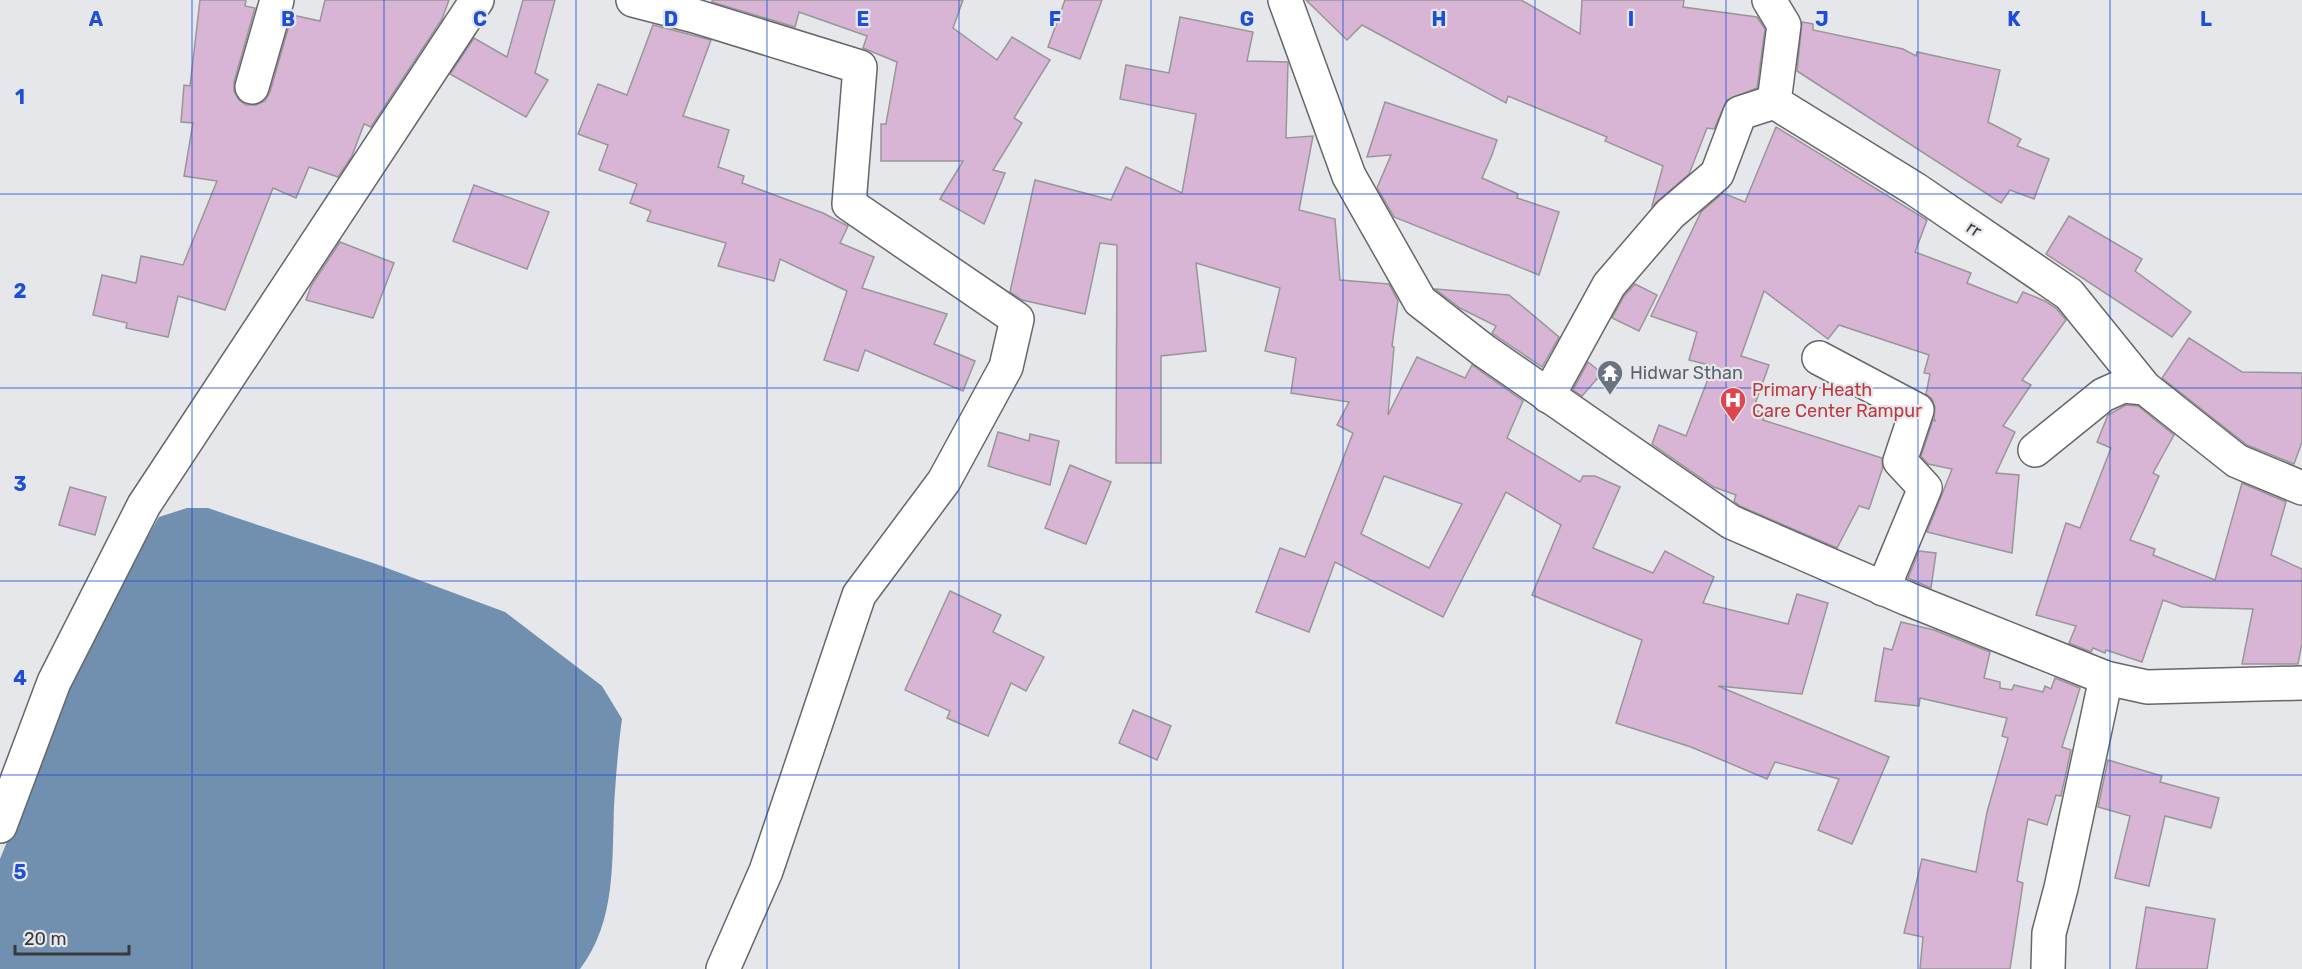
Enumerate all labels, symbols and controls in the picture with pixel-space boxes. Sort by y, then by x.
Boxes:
text: A [89,7,104,31]
text: B [281,7,295,31]
text: C [473,7,487,31]
text: D [664,7,678,31]
text: E [857,7,869,31]
text: F [1049,7,1061,31]
text: G [1240,7,1254,31]
text: H [1432,7,1446,31]
text: I [1628,7,1634,31]
text: J [1815,7,1829,31]
text: K [2007,7,2021,31]
text: L [2200,7,2212,31]
text: 1 [15,85,25,109]
street label: rr [1962,216,1986,242]
text: 2 [14,279,27,303]
temple icon: Hidwar Sthan [1595,358,1625,396]
place label: Hidwar Sthan [1630,362,1743,384]
place label: Primary Heath Care Center Rampur [1752,379,1922,422]
hospital icon: Primary Heath Care Center Rampur [1718,385,1748,423]
text: 3 [13,472,27,496]
text: 4 [13,666,27,690]
text: 5 [14,860,27,884]
scale bar [15,918,129,956]
text: 20 m [24,928,66,950]

